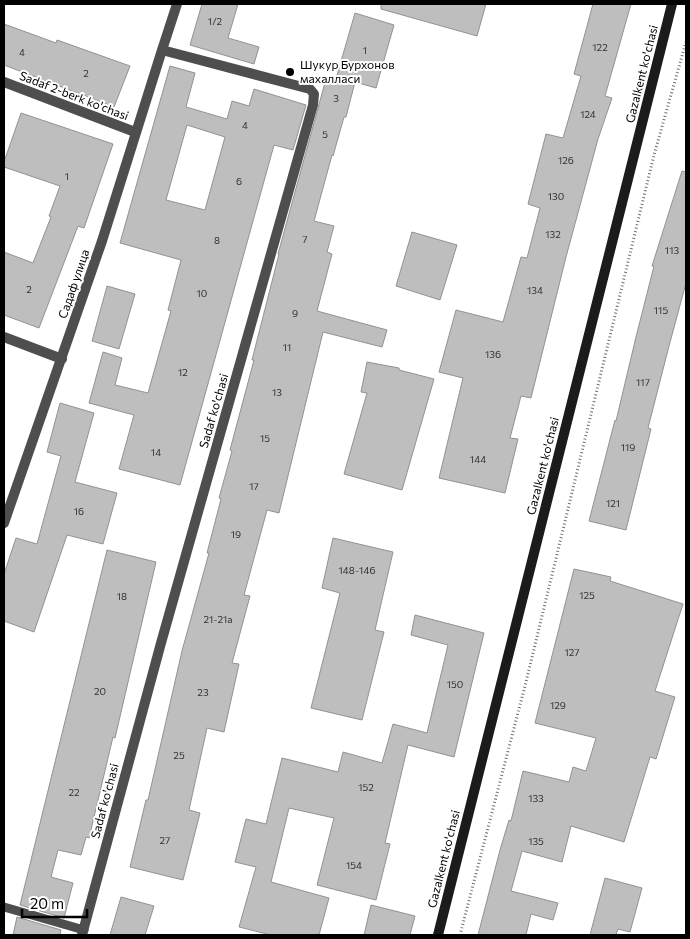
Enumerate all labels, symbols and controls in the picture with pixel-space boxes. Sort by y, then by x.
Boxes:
house number: 1/2 [208,15,223,27]
street label: Gazalkent ko'chasi [622,23,660,124]
house number: 122 [592,41,608,53]
house number: 1 [363,44,367,56]
house number: 4 [19,46,25,58]
place label: Шукур Бурхонов махалласи [300,57,395,85]
marker: Шукур Бурхонов махалласи [284,66,296,78]
house number: 2 [83,67,89,79]
street label: Sadaf 2-berk ko'chasi [18,68,131,122]
house number: 3 [333,92,339,104]
house number: 124 [580,108,596,120]
house number: 4 [242,119,248,131]
house number: 5 [322,128,328,140]
house number: 126 [558,154,574,166]
house number: 1 [65,170,69,182]
house number: 6 [236,175,242,187]
house number: 130 [548,190,564,202]
house number: 132 [545,228,561,240]
house number: 7 [302,233,308,245]
house number: 8 [214,234,220,246]
house number: 113 [665,244,679,256]
street label: Садаф улица [55,247,91,320]
house number: 2 [26,283,32,295]
house number: 134 [527,284,543,296]
house number: 10 [197,287,207,299]
house number: 115 [654,304,668,316]
house number: 9 [292,307,298,319]
house number: 11 [283,341,291,353]
house number: 136 [485,348,501,360]
house number: 12 [178,366,188,378]
street label: Sadaf ko'chasi [196,372,230,450]
house number: 117 [636,376,650,388]
house number: 13 [272,386,282,398]
street label: Gazalkent ko'chasi [523,415,561,516]
house number: 15 [260,432,270,444]
house number: 119 [621,441,635,453]
house number: 14 [151,446,161,458]
house number: 144 [470,453,486,465]
house number: 17 [249,480,259,492]
house number: 121 [606,497,620,509]
house number: 16 [74,505,84,517]
house number: 19 [231,528,241,540]
house number: 148-146 [339,564,375,576]
house number: 125 [579,589,595,601]
house number: 18 [117,590,127,602]
house number: 21-21а [203,613,233,625]
house number: 127 [564,646,580,658]
house number: 150 [447,678,463,690]
house number: 20 [94,685,106,697]
house number: 23 [197,686,209,698]
house number: 129 [550,699,566,711]
house number: 25 [173,749,185,761]
street label: Sadaf ko'chasi [87,762,121,840]
house number: 152 [358,781,374,793]
house number: 22 [68,786,80,798]
house number: 133 [528,792,544,804]
street label: Gazalkent ko'chasi [424,808,462,909]
house number: 27 [160,834,170,846]
house number: 135 [528,835,544,847]
house number: 154 [346,859,362,871]
scale bar [22,886,88,918]
text: 20 m [30,894,64,912]

